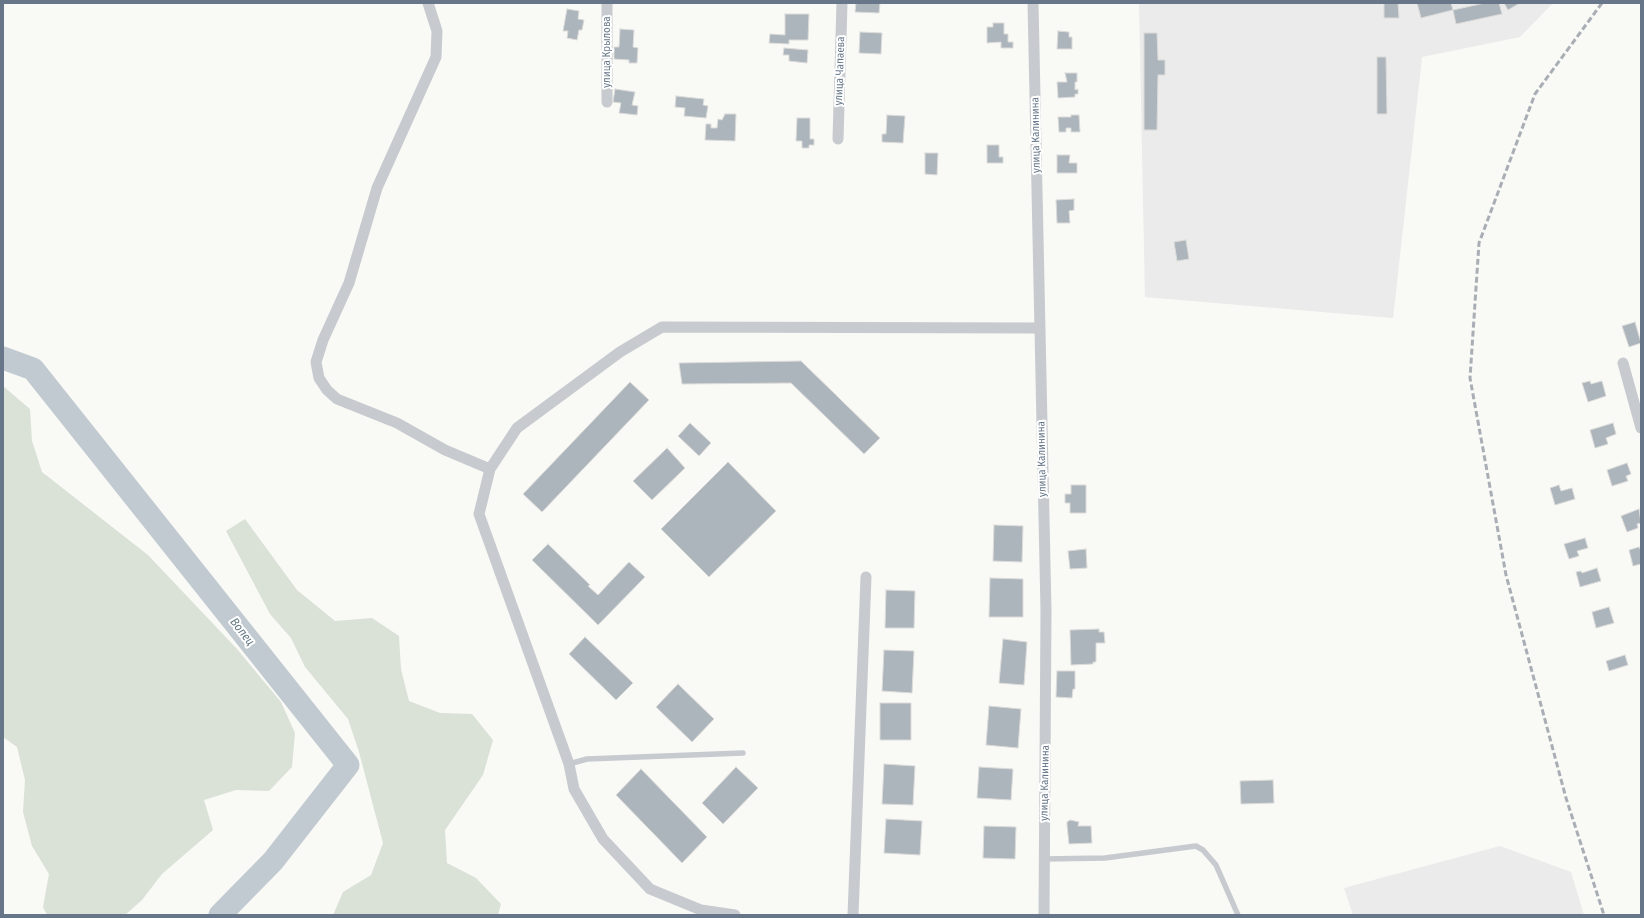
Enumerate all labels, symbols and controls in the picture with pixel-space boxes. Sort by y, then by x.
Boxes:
street label: улица Крылова [600,16,614,88]
street label: улица Чапаева [832,36,848,106]
street label: улица Калинина [1029,97,1043,173]
street label: улица Калинина [1035,421,1049,497]
water label: Вопец [227,615,257,649]
street label: улица Калинина [1038,745,1052,821]

